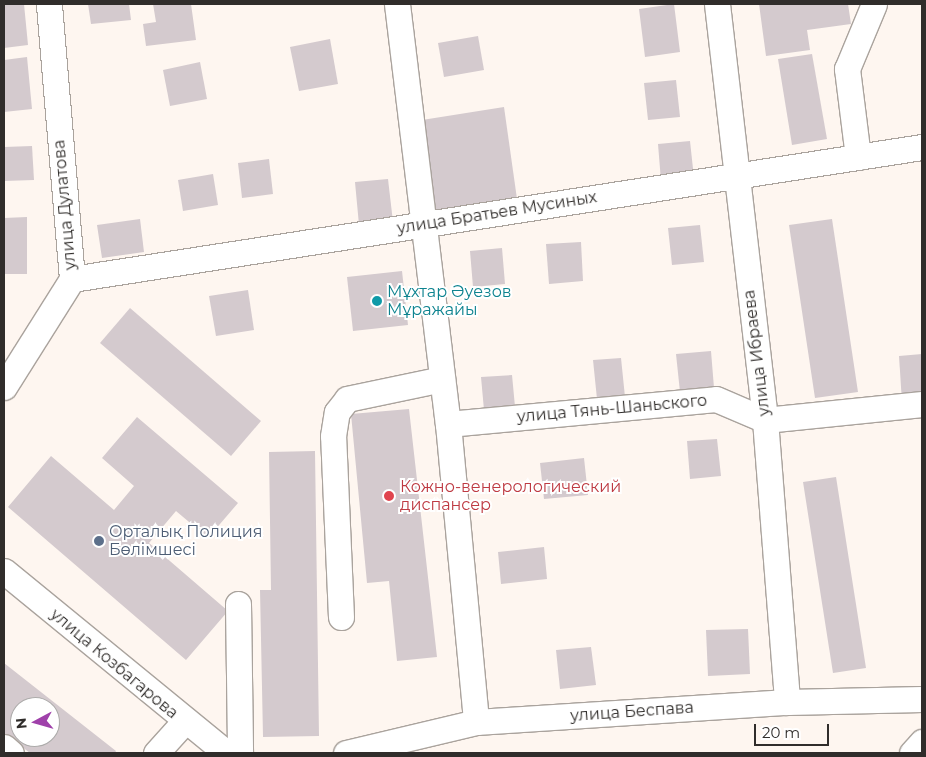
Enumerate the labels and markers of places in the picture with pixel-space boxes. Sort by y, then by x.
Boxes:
place label: Мұхтар Әуезов Мұражайы [387,282,512,320]
marker: Мұхтар Әуезов Мұражайы [371,295,383,307]
place label: Кожно-венерологический диспансер [400,477,621,515]
marker: Кожно-венерологический диспансер [382,489,396,503]
place label: Орталық Полиция Бөлімшесі [109,522,262,560]
marker: Орталық Полиция Бөлімшесі [93,535,105,547]

